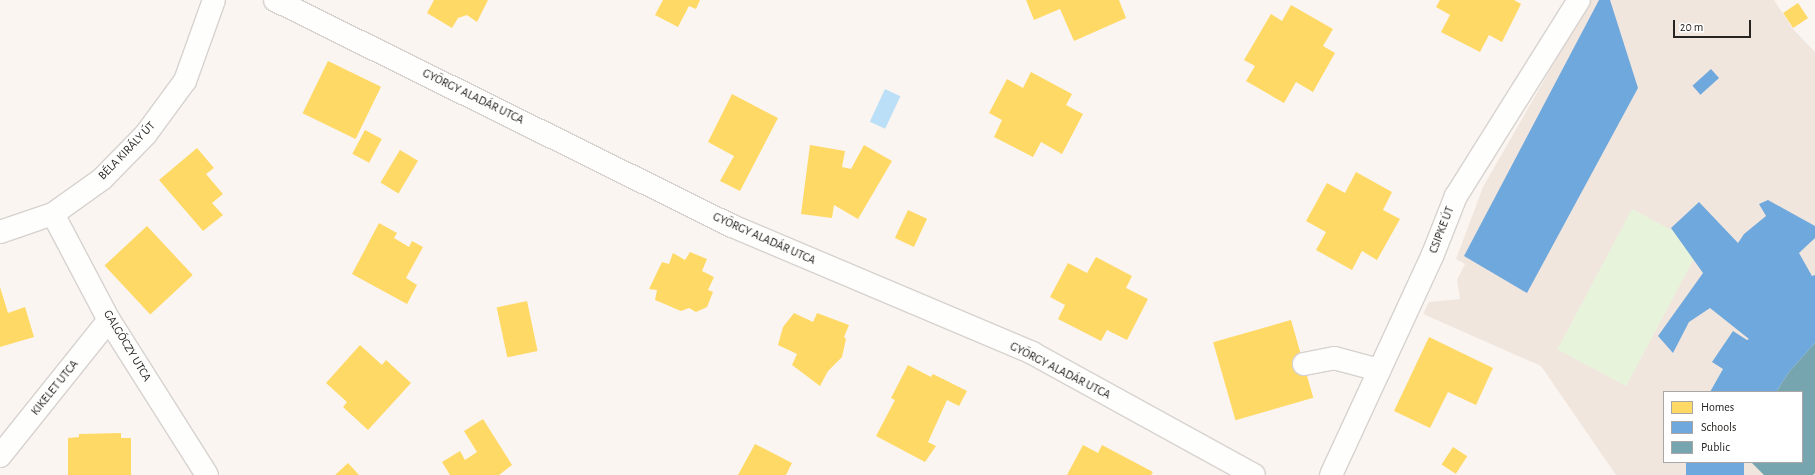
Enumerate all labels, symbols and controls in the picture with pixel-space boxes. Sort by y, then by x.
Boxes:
scale bar [1675,12,1753,38]
text: 20 m [1680,21,1703,33]
street label: GYÖRGY ALADÁR UTCA [420,66,526,128]
street label: BÉLA KIRÁLY ÚT [96,119,158,183]
street label: CSIPKE ÚT [1426,205,1458,255]
street label: GYÖRGY ALADÁR UTCA [710,210,818,268]
street label: GALGÓCZY UTCA [100,308,154,384]
street label: GYÖRGY ALADÁR UTCA [1007,339,1113,403]
street label: KIKELET UTCA [28,357,82,419]
legend [1663,391,1803,463]
text: Homes [1701,401,1734,413]
text: Schools [1701,421,1736,433]
text: Public [1701,441,1730,453]

